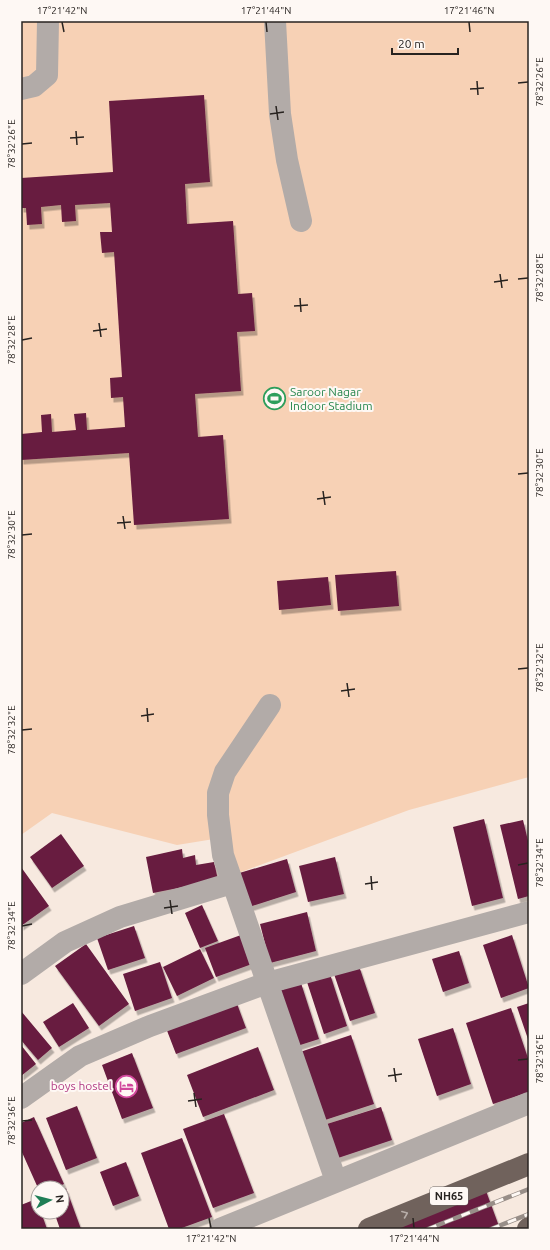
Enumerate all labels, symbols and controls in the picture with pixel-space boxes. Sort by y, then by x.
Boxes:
text: 17°21'42"N [37,5,87,16]
text: 17°21'44"N [241,5,291,16]
text: 17°21'46"N [444,5,494,16]
scale bar [392,30,458,56]
text: 20 m [398,37,425,50]
text: 78°32'26"E [534,57,545,107]
text: 78°32'26"E [6,119,17,169]
text: 78°32'28"E [534,253,545,303]
text: 78°32'28"E [6,315,17,365]
place label: Saroor Nagar Indoor Stadium [290,385,373,412]
sports icon: Saroor Nagar Indoor Stadium [262,386,288,412]
text: 78°32'30"E [534,448,545,498]
text: 78°32'30"E [6,510,17,560]
text: 78°32'32"E [534,643,545,693]
text: 78°32'32"E [6,705,17,755]
text: 78°32'34"E [534,838,545,888]
text: 78°32'34"E [6,901,17,951]
text: 78°32'36"E [534,1034,545,1084]
hotel icon: boys hostel [114,1073,140,1099]
place label: boys hostel [51,1079,112,1092]
text: 78°32'36"E [6,1096,17,1146]
north arrow [30,1180,70,1220]
road number: NH65 [430,1187,468,1205]
text: N [53,1194,66,1204]
one-way arrow [401,1211,408,1219]
text: 17°21'42"N [186,1233,236,1244]
text: 17°21'44"N [389,1233,439,1244]

